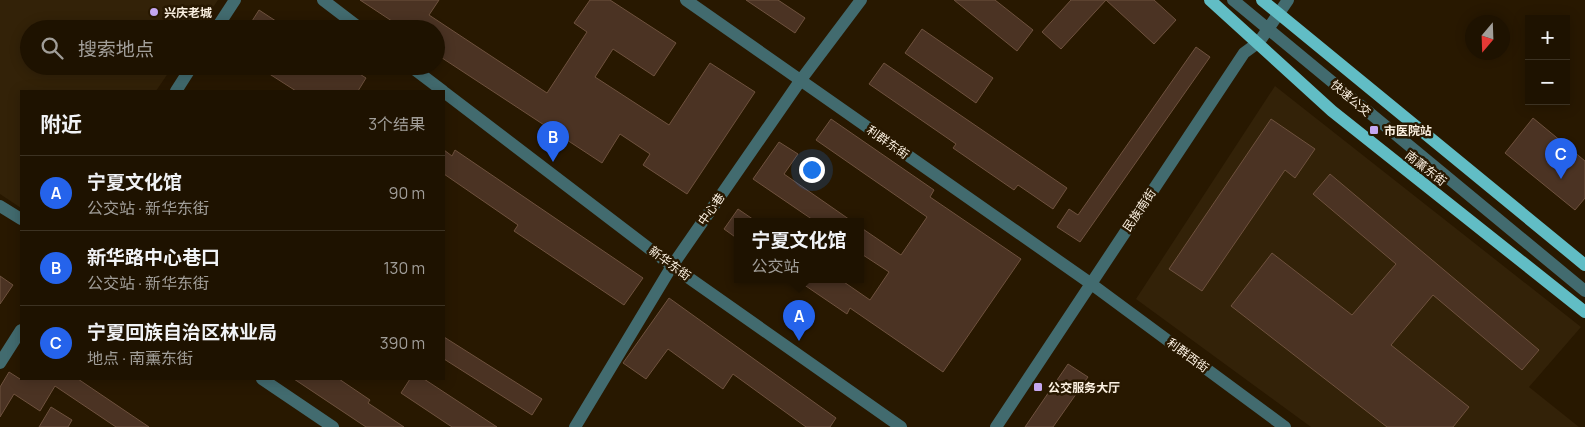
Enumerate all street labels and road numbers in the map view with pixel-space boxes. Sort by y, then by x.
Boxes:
street label: 快速公交 [1327,76,1375,120]
street label: 利群东街 [863,121,913,163]
street label: 南薰东街 [1402,147,1450,189]
street label: 民族南街 [1119,185,1159,235]
street label: 中心巷 [694,189,728,229]
street label: 新华东街 [646,242,694,284]
street label: 利群西街 [1164,334,1212,376]

